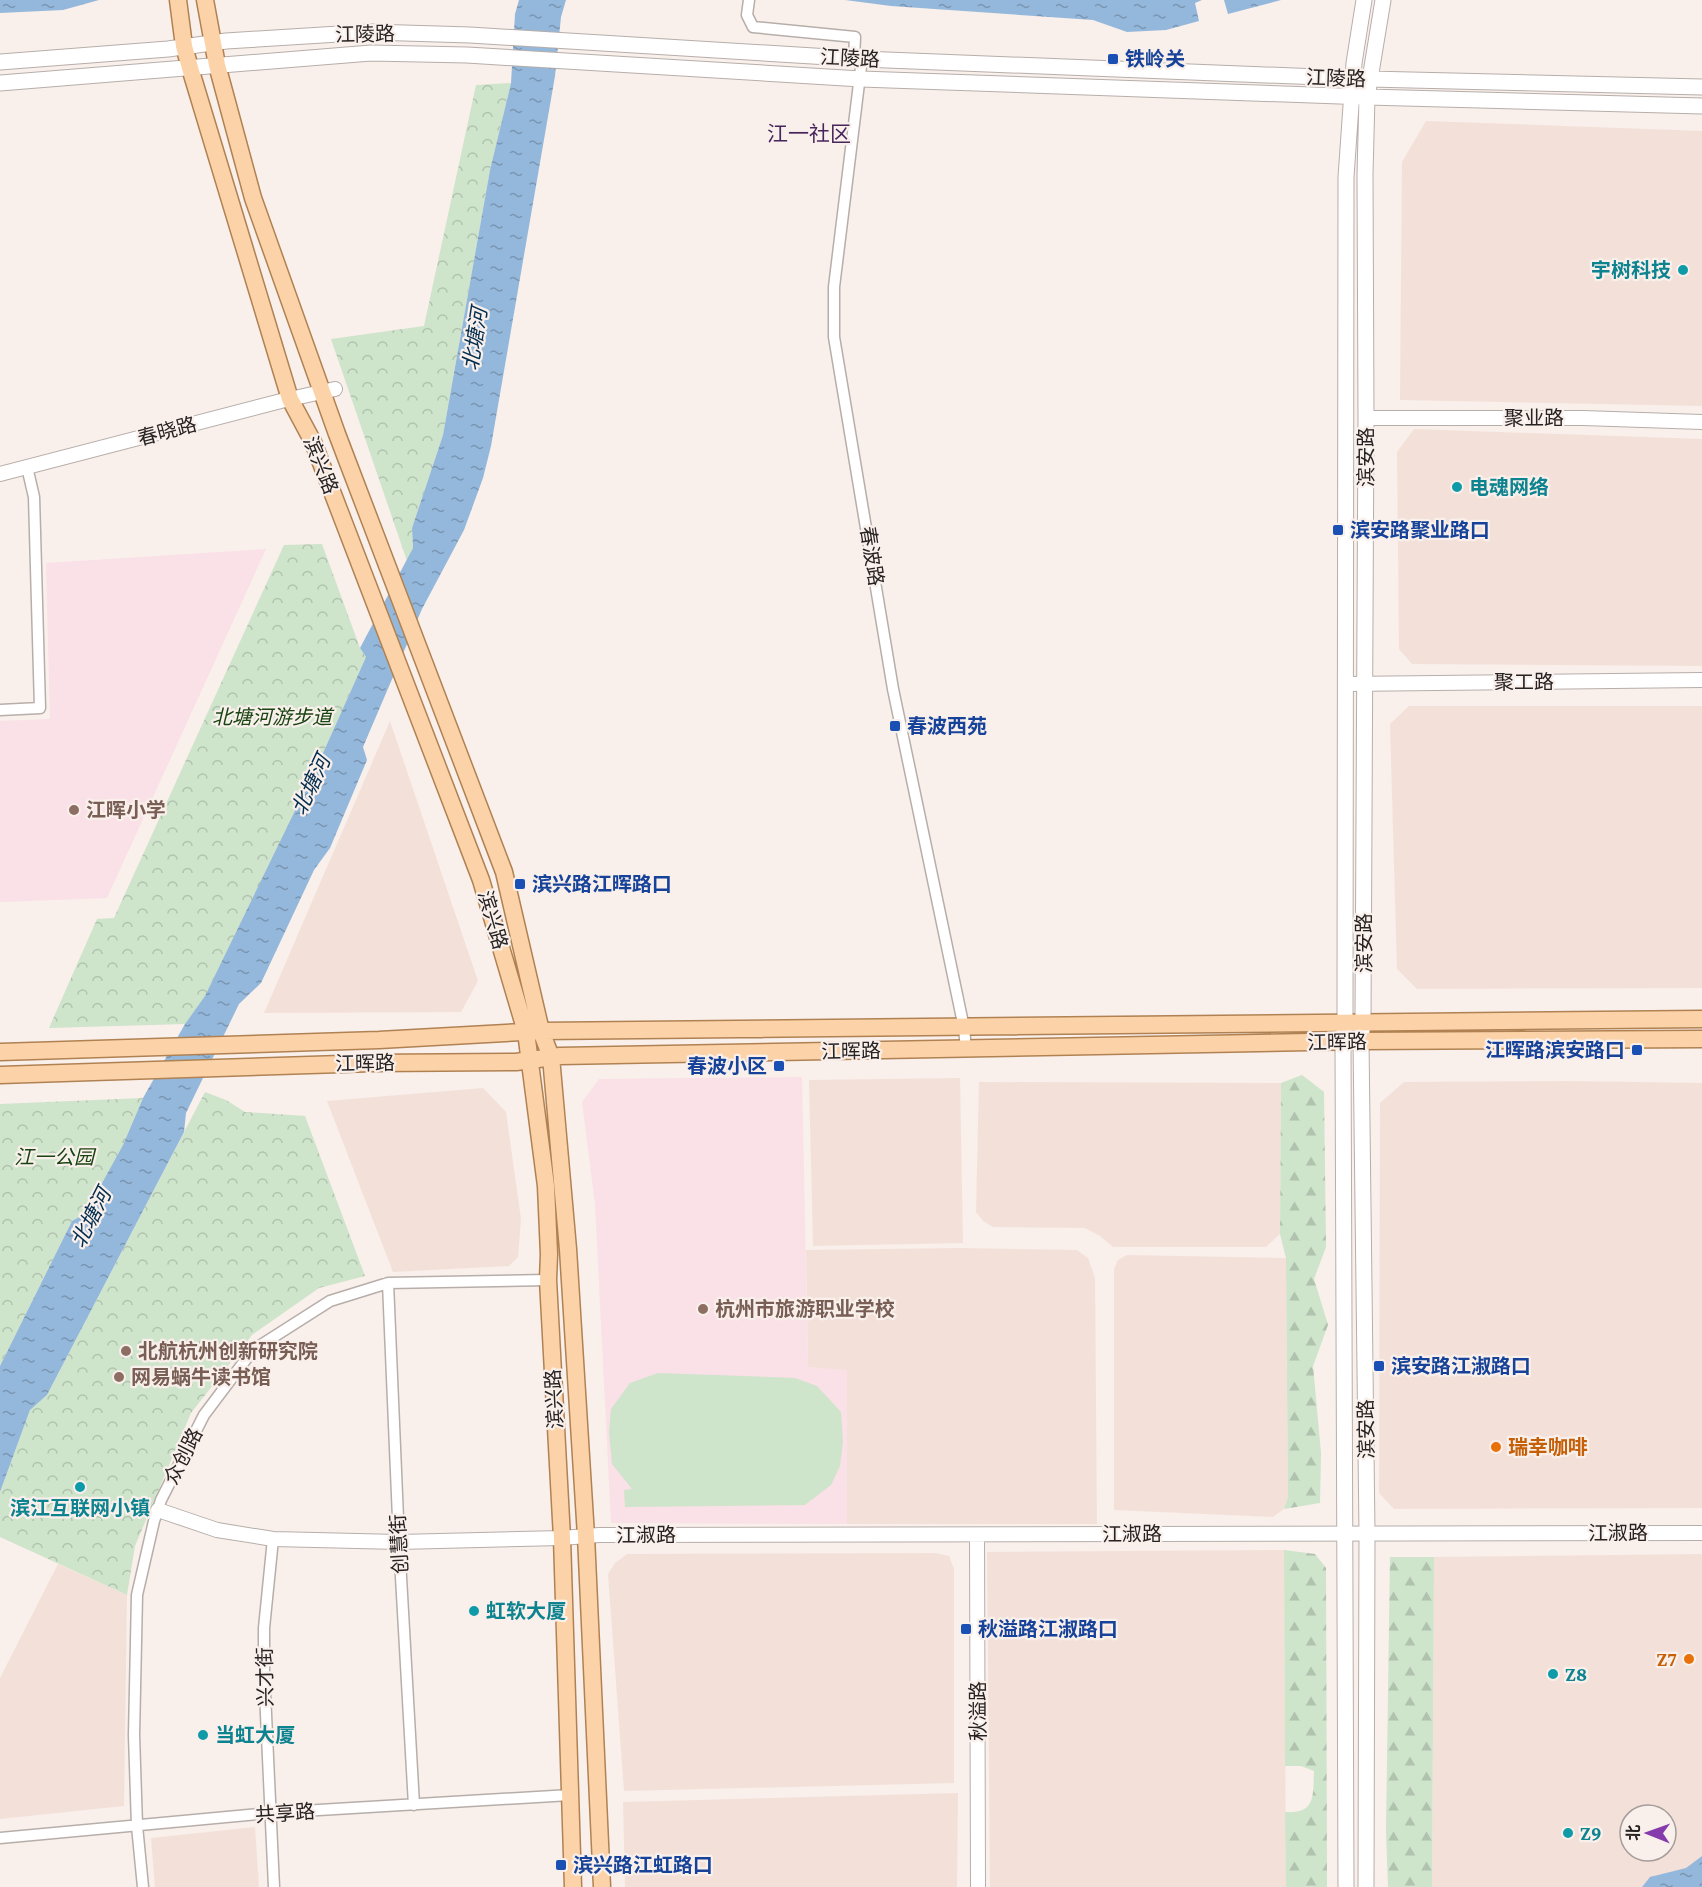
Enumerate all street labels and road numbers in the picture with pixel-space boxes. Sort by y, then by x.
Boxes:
street label: 江陵路 [335,22,395,46]
street label: 江陵路 [819,45,881,71]
street label: 江陵路 [1306,66,1366,90]
street label: 聚业路 [1504,407,1564,429]
street label: 春晓路 [135,413,199,449]
street label: 滨安路 [1355,427,1377,487]
street label: 滨兴路 [300,433,342,497]
street label: 春波路 [856,525,888,587]
street label: 聚工路 [1494,671,1554,693]
street label: 滨兴路 [474,888,512,952]
street label: 滨安路 [1353,913,1375,973]
street label: 江晖路 [1307,1030,1367,1054]
street label: 江晖路 [821,1039,881,1063]
street label: 江晖路 [335,1051,395,1075]
street label: 滨兴路 [541,1368,567,1430]
street label: 滨安路 [1354,1399,1378,1459]
street label: 众创路 [160,1424,206,1488]
street label: 创慧街 [386,1513,412,1575]
street label: 江淑路 [1588,1522,1648,1544]
street label: 江淑路 [1102,1523,1162,1545]
street label: 江淑路 [616,1524,676,1546]
street label: 兴才街 [253,1647,277,1707]
street label: 秋溢路 [967,1681,989,1741]
street label: 共享路 [254,1800,316,1826]

